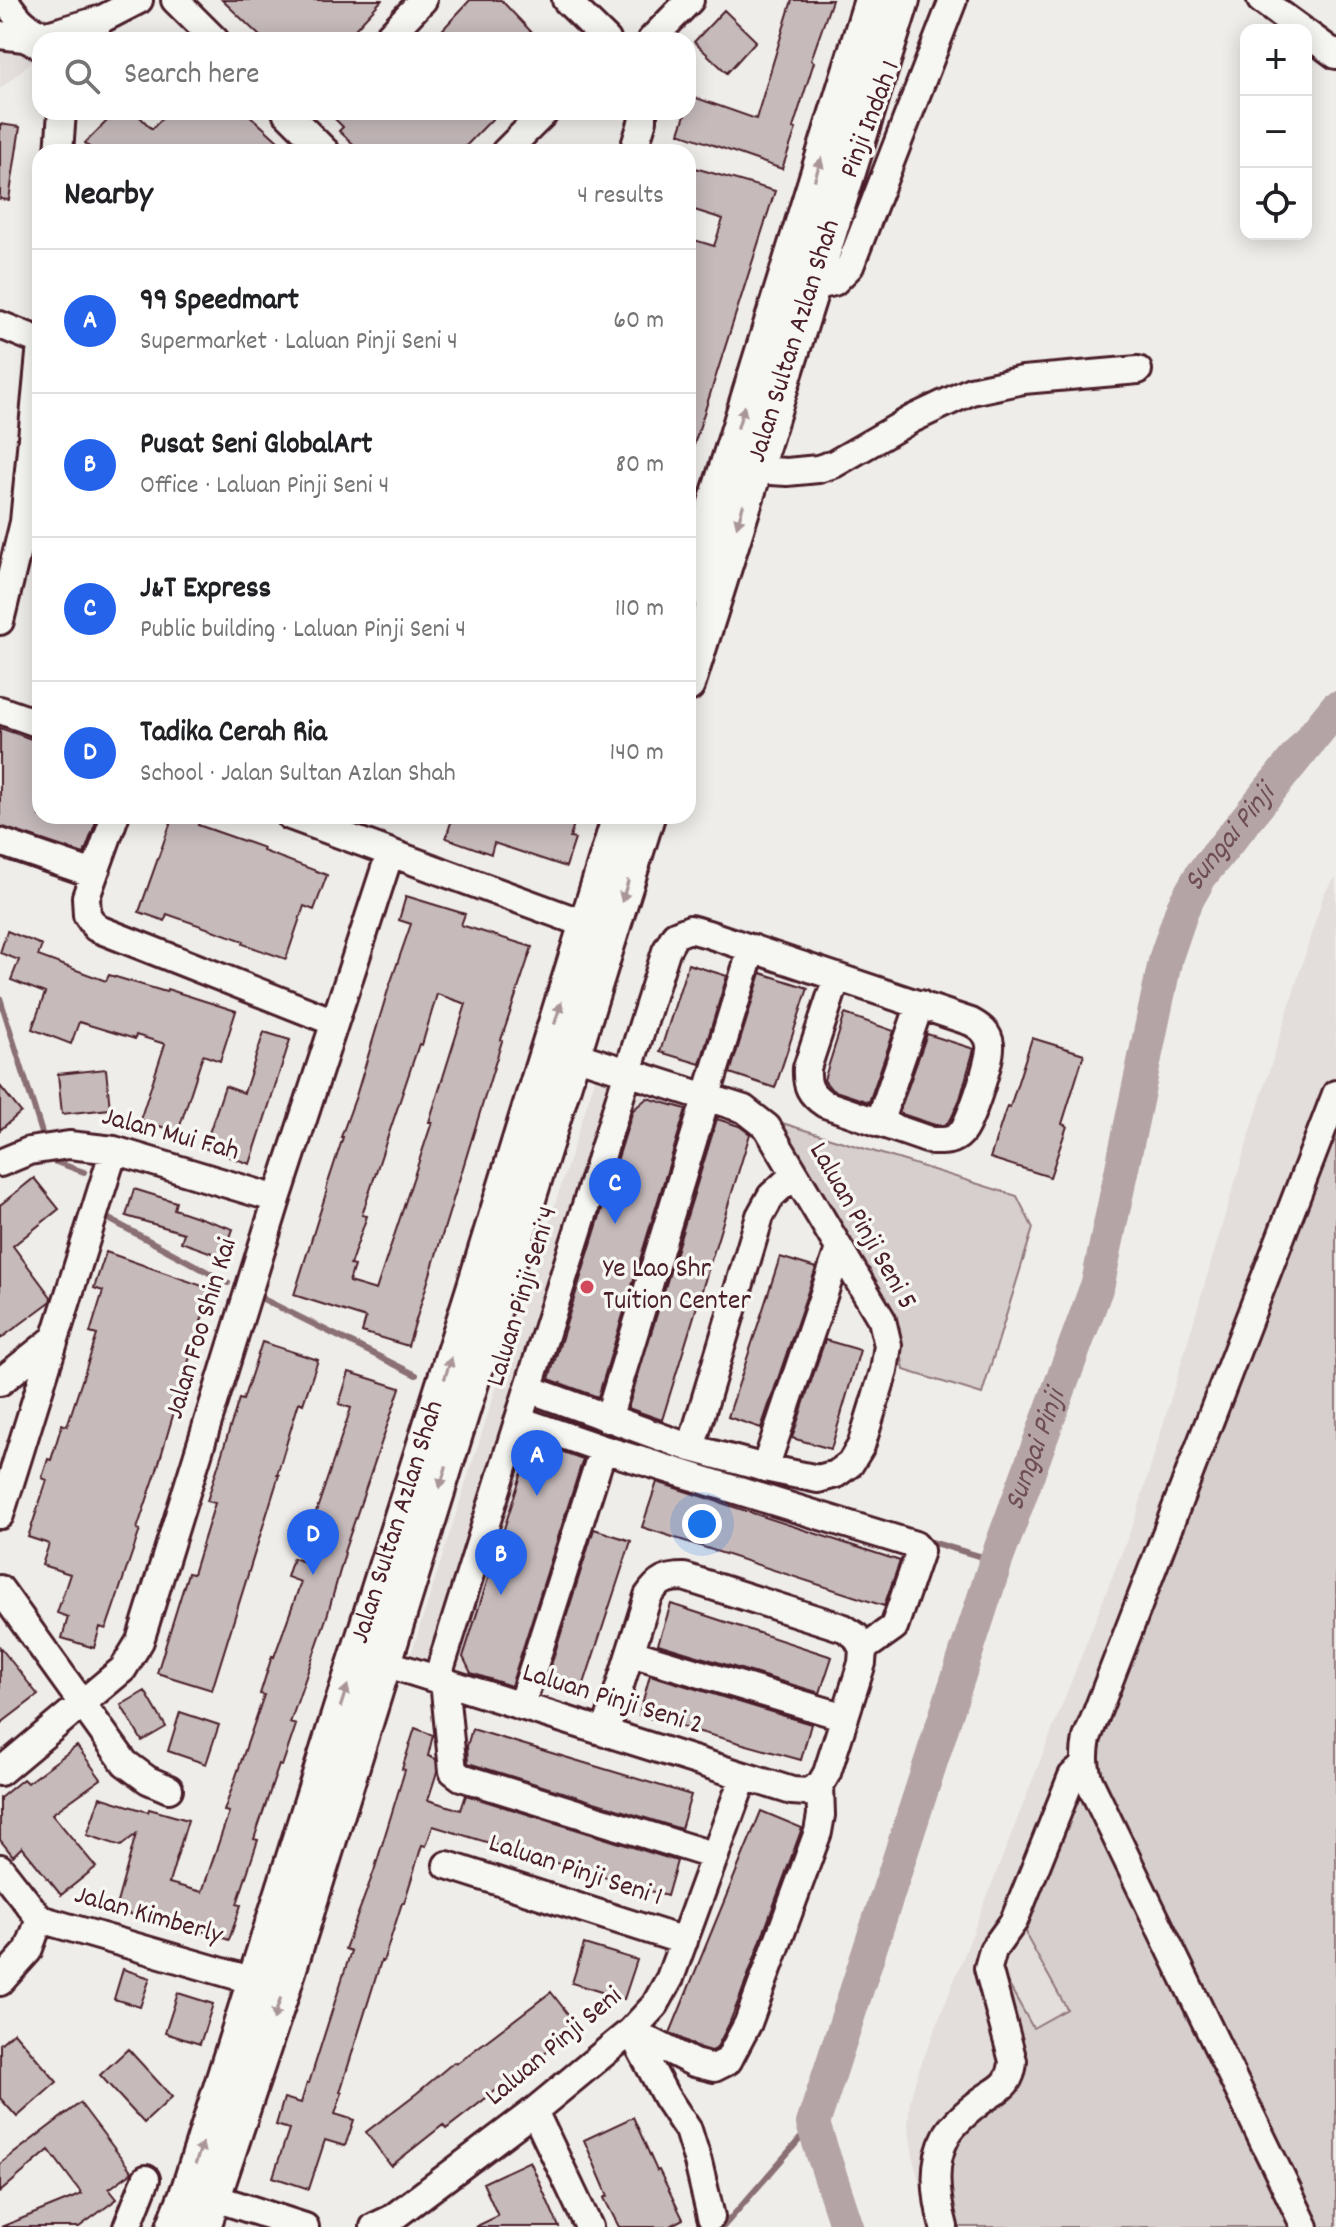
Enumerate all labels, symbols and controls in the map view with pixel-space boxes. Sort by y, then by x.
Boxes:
map controls [1240,24,1312,240]
button: + [1240,24,1312,96]
search box [32,32,696,120]
icon: search [60,54,104,98]
text: Search here [124,55,260,98]
street label: Pinji Indah 1 [831,55,913,185]
button: − [1240,96,1312,168]
one-way arrow [812,156,825,180]
button: locate [1240,168,1312,240]
text: Nearby [64,172,153,221]
text: 4 results [577,178,664,215]
street label: Jalan Sultan Azlan Shah [739,215,853,468]
text: 99 Speedmart [140,281,299,324]
text: A [83,303,97,340]
text: 60 m [613,303,664,340]
text: Supermarket · Laluan Pinji Seni 4 [140,324,458,361]
one-way arrow [735,405,748,429]
text: Pusat Seni GlobalArt [140,425,372,468]
text: B [84,447,96,484]
text: 80 m [616,447,664,484]
text: Office · Laluan Pinji Seni 4 [140,468,389,505]
one-way arrow [733,504,746,528]
text: J&T Express [140,569,271,612]
text: C [84,591,96,628]
text: 110 m [615,591,664,628]
text: Public building · Laluan Pinji Seni 4 [140,612,466,649]
text: Tadika Cerah Ria [140,713,327,756]
text: D [83,735,97,772]
text: 140 m [610,735,664,772]
text: School · Jalan Sultan Azlan Shah [140,756,456,793]
water label: Sungai Pinji [1174,773,1290,900]
one-way arrow [618,879,630,903]
one-way arrow [552,1000,565,1024]
street label: Jalan Mui Fah [97,1098,243,1174]
street label: Laluan Pinji Seni 5 [797,1136,925,1318]
pin: C [589,1158,641,1224]
street label: Laluan Pinji Seni 4 [478,1202,570,1392]
street label: Jalan Foo Shin Kai [157,1234,249,1424]
place label: Ye Lao Shr Tuition Center [603,1251,751,1323]
marker: Ye Lao Shr Tuition Center [578,1278,596,1296]
one-way arrow [442,1356,455,1380]
water label: Sungai Pinji [995,1380,1080,1517]
street label: Jalan Sultan Azlan Shah [342,1396,456,1649]
pin: A [511,1430,563,1496]
one-way arrow [436,1466,449,1490]
your location [682,1504,722,1544]
pin: D [287,1509,339,1575]
pin: B [475,1529,527,1595]
street label: Laluan Pinji Seni 2 [517,1655,707,1747]
one-way arrow [338,1684,351,1708]
street label: Laluan Pinji Seni 1 [483,1825,667,1919]
street label: Jalan Kimberly [69,1877,227,1957]
street label: Laluan Pinji Seni [478,1979,632,2117]
one-way arrow [271,1997,283,2021]
one-way arrow [193,2141,206,2165]

